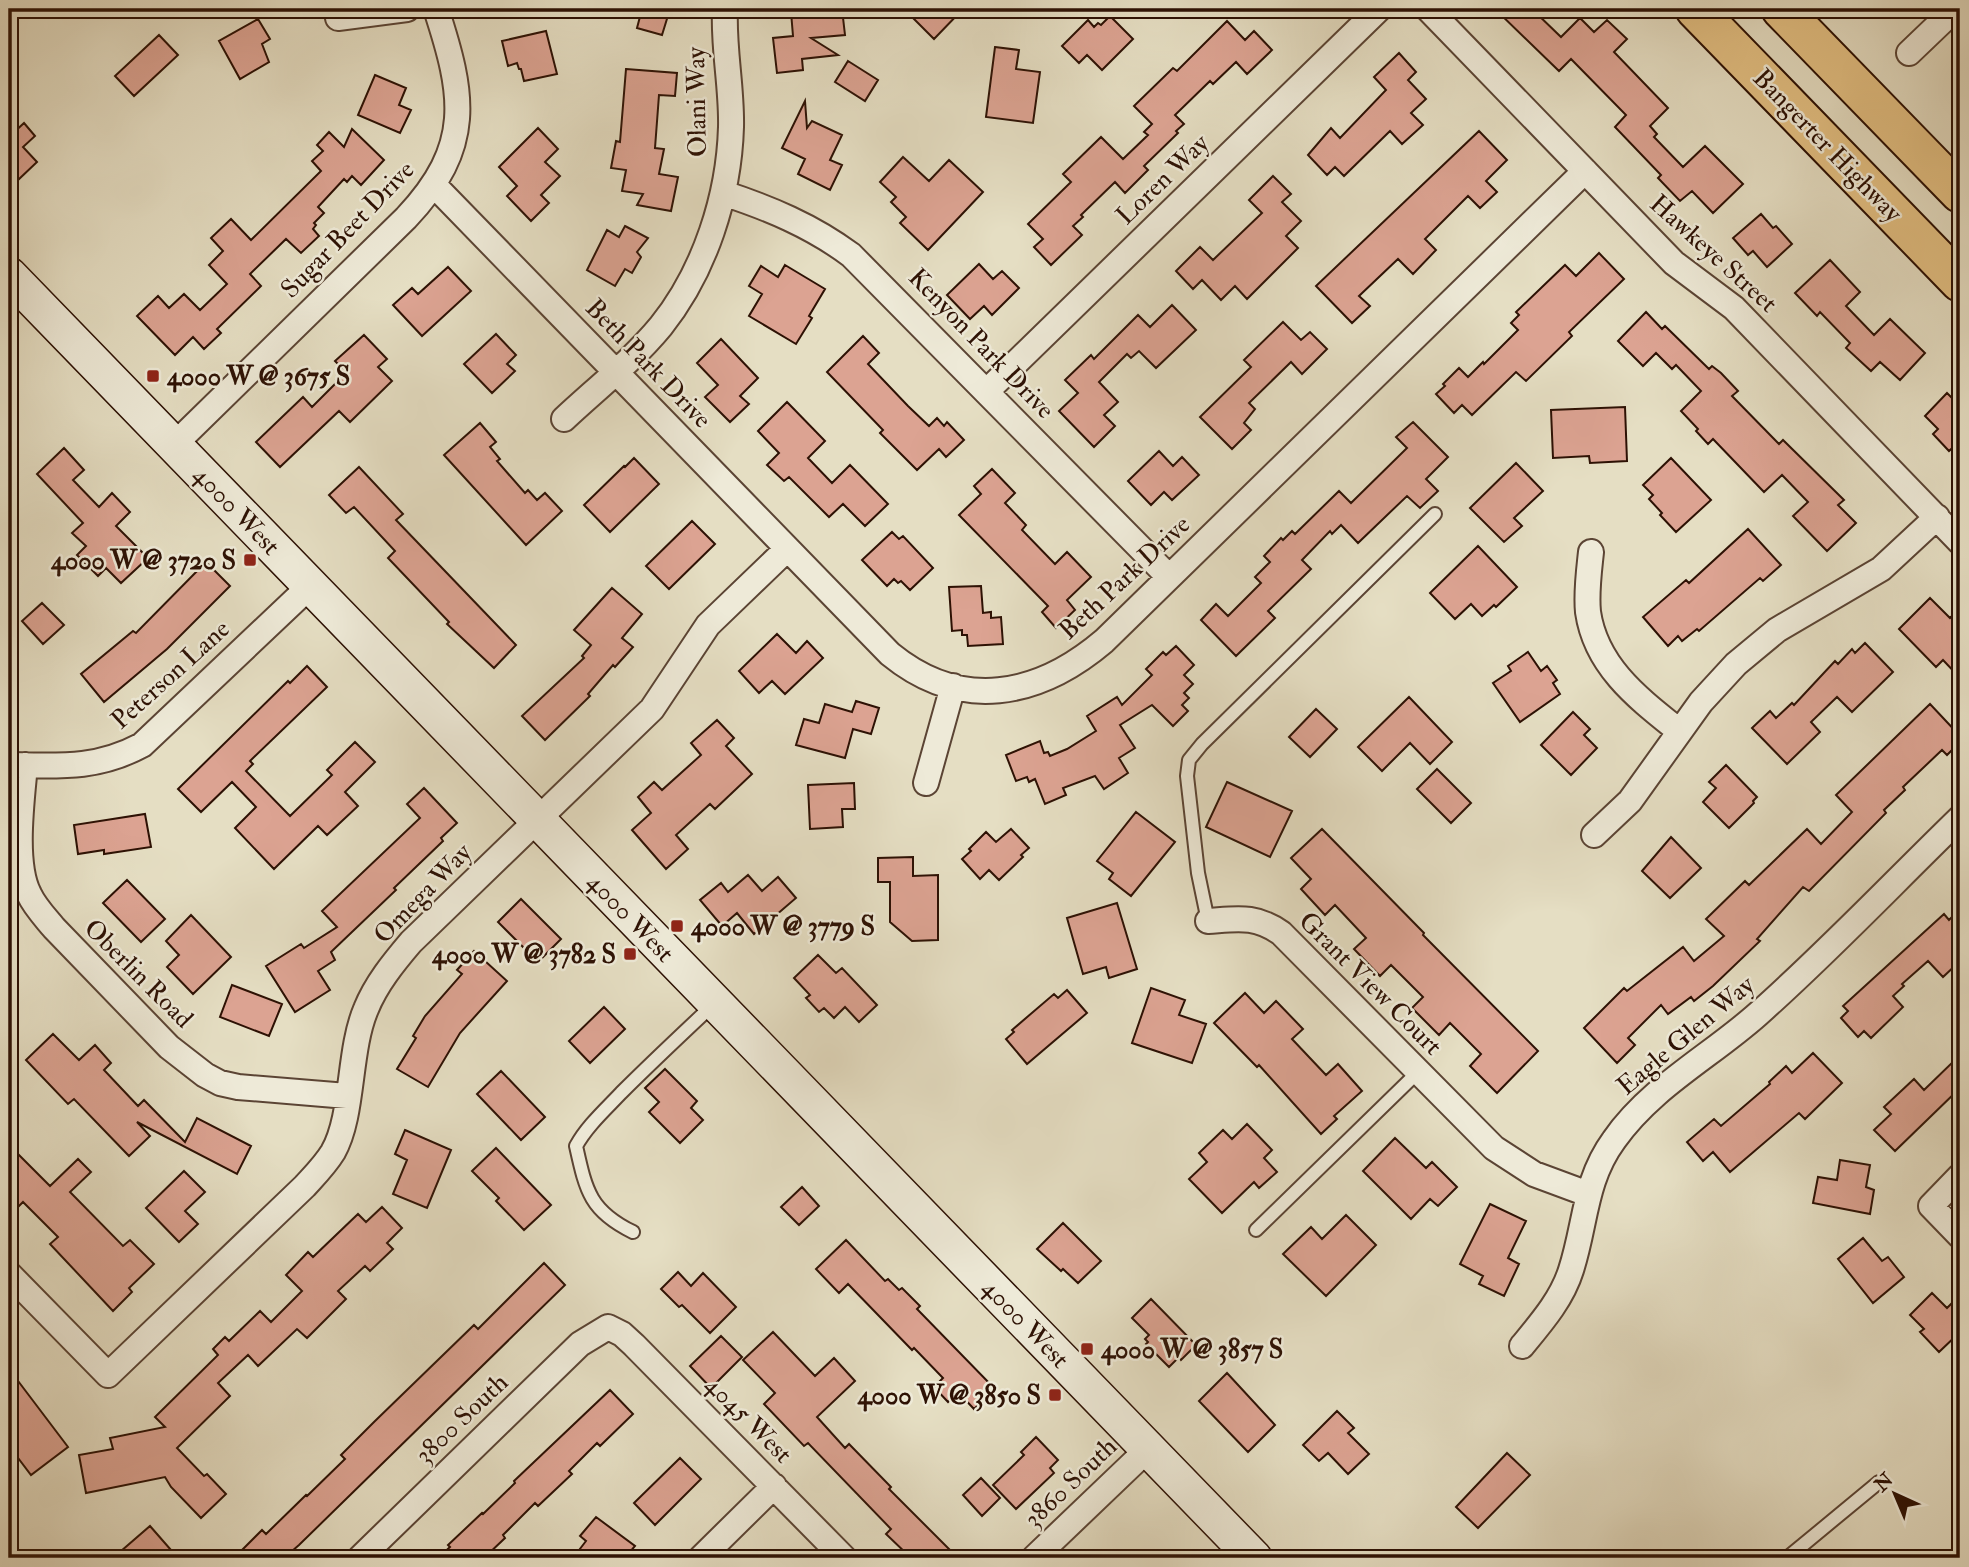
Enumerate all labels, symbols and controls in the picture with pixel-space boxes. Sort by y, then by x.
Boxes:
street label: Olani Way [680,46,714,157]
street label: Bangerter Highway [1746,62,1909,230]
street label: Loren Way [1110,127,1216,232]
street label: Sugar Beet Drive [274,154,421,305]
street label: Hawkeye Street [1643,188,1784,319]
street label: Kenyon Park Drive [901,262,1061,426]
street label: Beth Park Drive [578,292,718,435]
place label: 4000 W @ 3675 S [166,361,350,393]
marker: 4000 W @ 3675 S [145,368,161,384]
street label: 4000 West [186,459,287,562]
street label: Beth Park Drive [1052,509,1197,647]
place label: 4000 W @ 3720 S [50,545,236,577]
marker: 4000 W @ 3720 S [242,552,258,568]
street label: Peterson Lane [105,613,237,736]
street label: Omega Way [367,836,479,951]
street label: 4000 West [580,866,681,969]
street label: Grant View Court [1292,905,1449,1062]
place label: 4000 W @ 3779 S [690,911,875,943]
street label: Oberlin Road [77,912,200,1035]
marker: 4000 W @ 3779 S [669,918,685,934]
place label: 4000 W @ 3782 S [431,939,616,971]
marker: 4000 W @ 3782 S [622,946,638,962]
street label: Eagle Glen Way [1611,969,1761,1102]
street label: 4000 West [975,1272,1076,1375]
place label: 4000 W @ 3857 S [1100,1334,1283,1366]
marker: 4000 W @ 3857 S [1079,1341,1095,1357]
street label: 3800 South [409,1366,515,1471]
street label: 4045 West [698,1369,799,1470]
place label: 4000 W @ 3850 S [857,1380,1041,1412]
marker: 4000 W @ 3850 S [1047,1387,1063,1403]
street label: 3860 South [1018,1430,1124,1535]
north arrow [1860,1458,1930,1528]
text: N [1869,1467,1899,1498]

